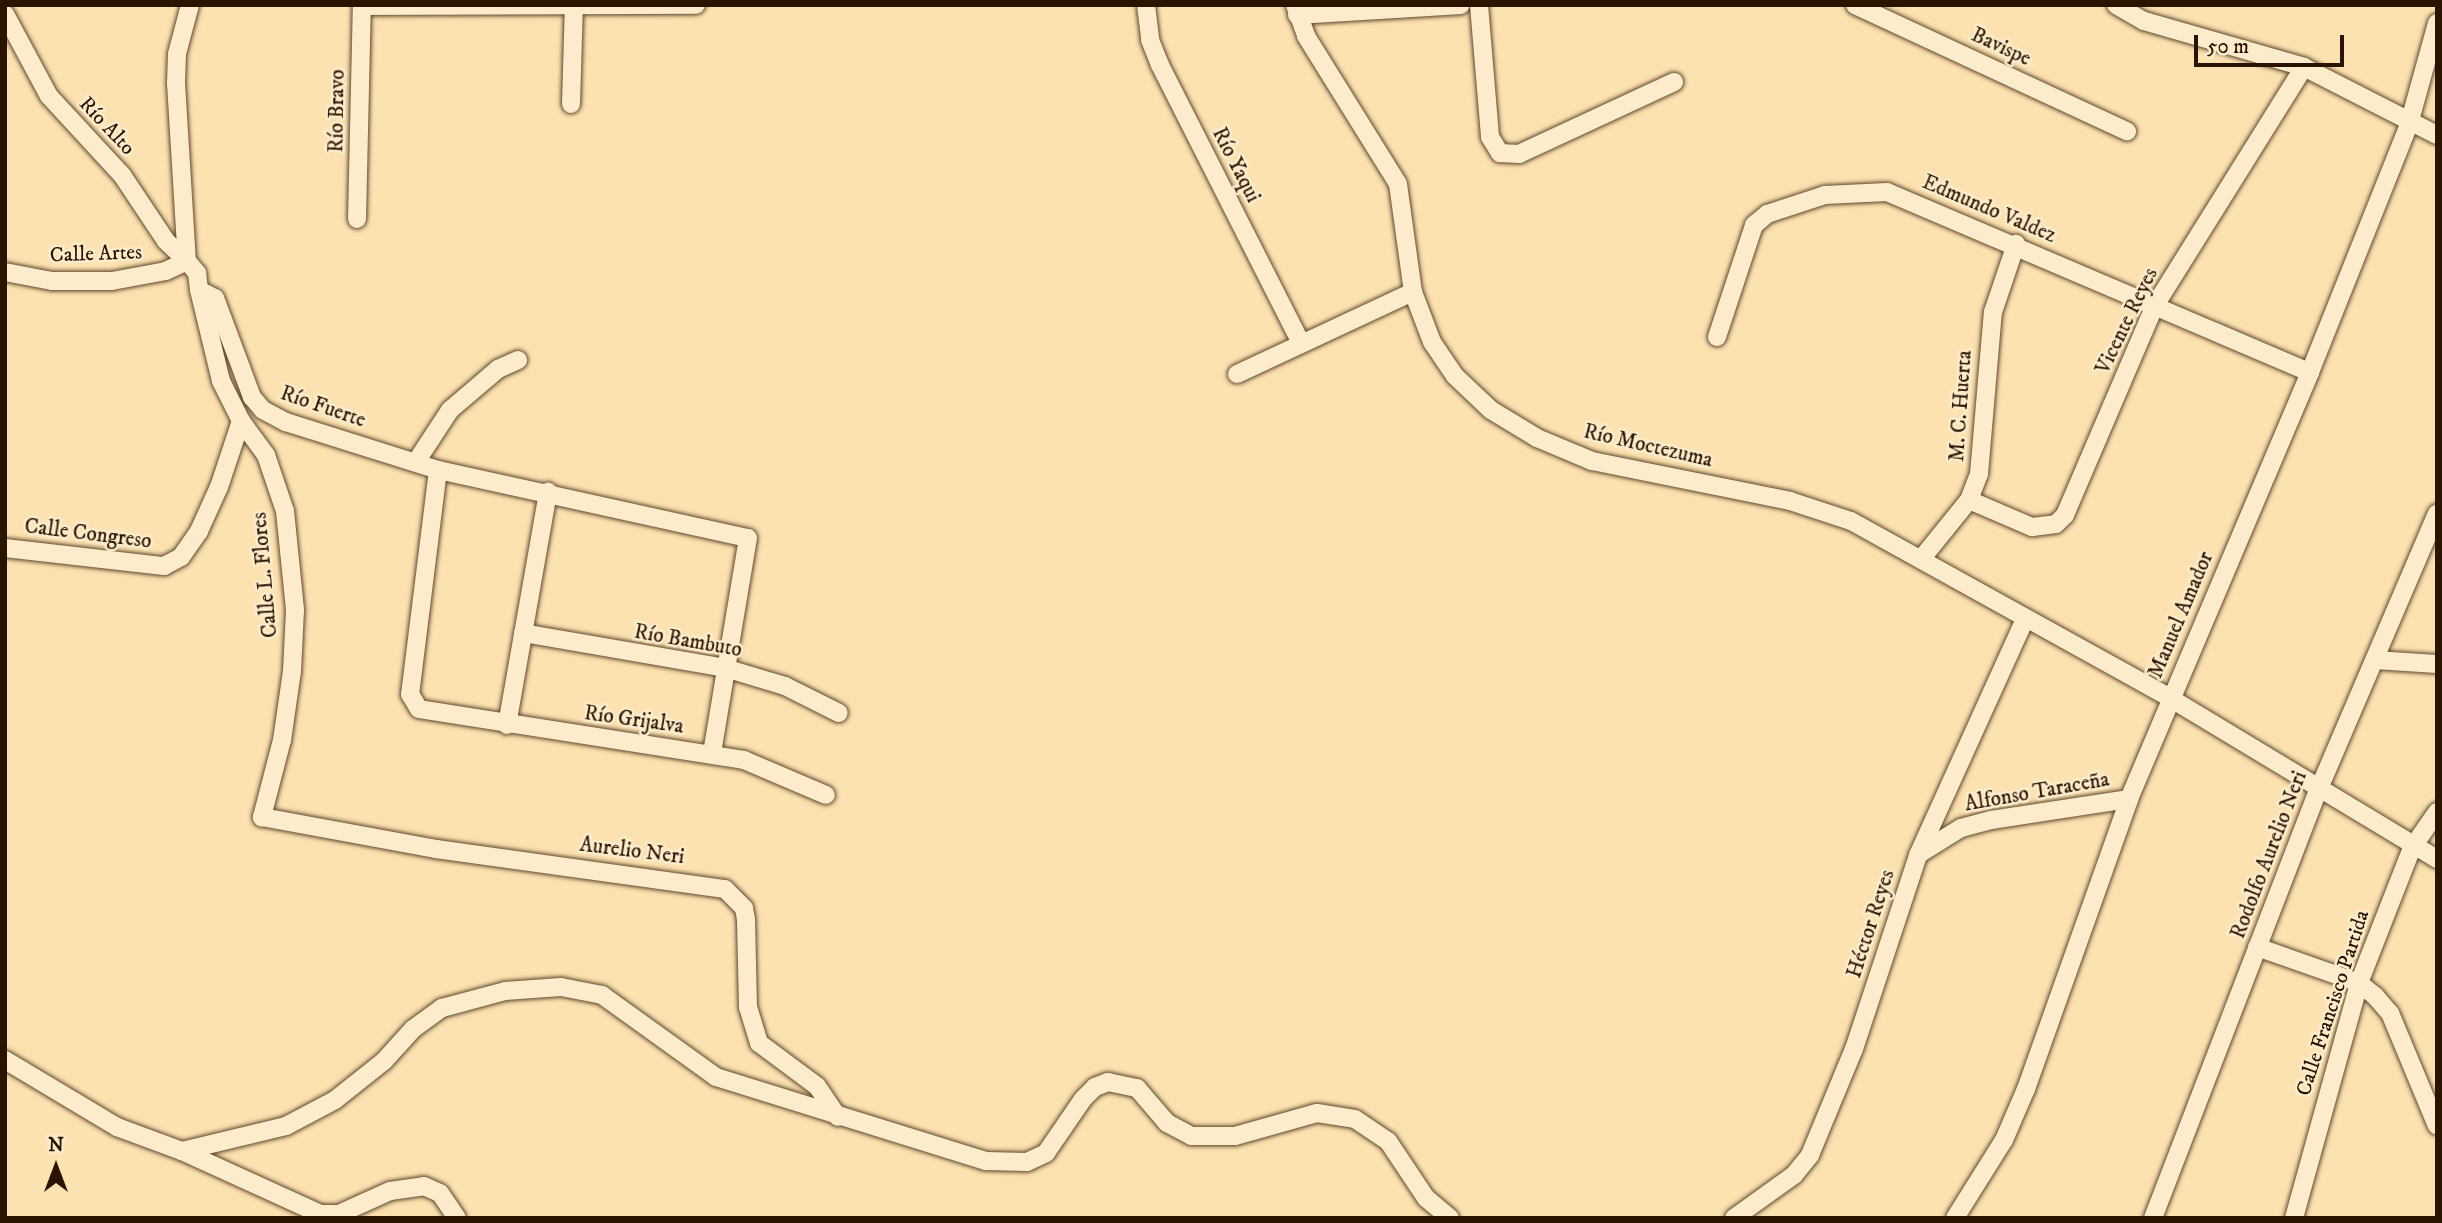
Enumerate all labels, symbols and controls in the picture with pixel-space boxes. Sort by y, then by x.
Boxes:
scale bar [2197,21,2348,65]
street label: Bavispe [1967,22,2035,72]
text: 50 m [2207,34,2249,60]
street label: Río Bravo [324,69,350,153]
street label: Río Alto [74,92,140,160]
street label: Río Yaqui [1206,123,1266,207]
street label: Edmundo Valdez [1918,170,2060,248]
street label: Calle Artes [49,240,143,268]
street label: Vicente Reyes [2090,264,2164,378]
street label: M. C. Huerta [1945,349,1977,463]
street label: Río Fuerte [277,381,369,433]
street label: Río Moctezuma [1581,419,1715,473]
street label: Calle L. Flores [247,511,283,639]
street label: Calle Congreso [23,514,153,554]
street label: Manuel Amador [2143,548,2219,682]
street label: Río Bambuto [632,619,744,663]
street label: Río Grijalva [583,701,685,739]
street label: Alfonso Taraceña [1963,767,2111,817]
street label: Rodolfo Aurelio Neri [2225,768,2313,942]
street label: Aurelio Neri [578,832,686,870]
street label: Héctor Reyes [1842,867,1900,981]
street label: Calle Francisco Partida [2291,907,2375,1099]
north arrow [21,1132,91,1202]
text: N [48,1134,64,1157]

